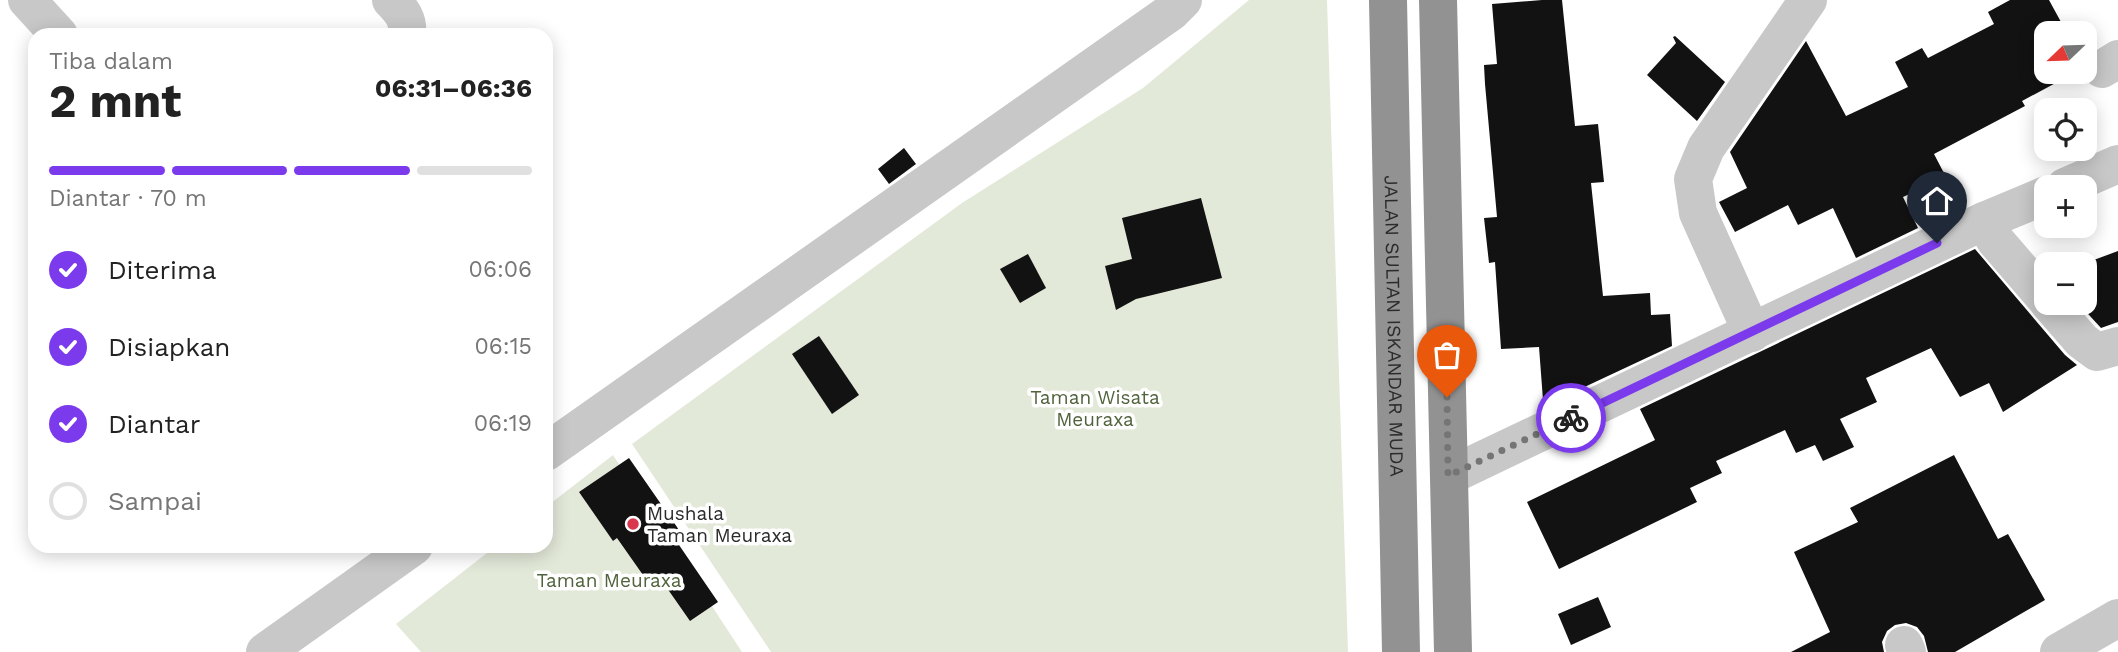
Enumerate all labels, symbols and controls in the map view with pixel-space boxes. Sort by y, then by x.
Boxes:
north arrow [2034,21,2096,84]
map controls [2034,21,2097,315]
text: Tiba dalam [49,48,173,75]
text: 06:31–06:36 [375,73,532,103]
text: 2 mnt [49,74,181,128]
button: locate [2034,98,2097,161]
pin [1907,171,1967,243]
street label: JALAN SULTAN ISKANDAR MUDA [1380,175,1409,477]
button: + [2034,175,2097,238]
icon: home [1918,182,1956,220]
text: Diantar · 70 m [49,185,207,212]
icon: check [49,251,87,289]
button: − [2034,252,2097,315]
text: Diterima [108,255,216,285]
text: 06:06 [469,256,532,283]
pin [1417,325,1477,397]
icon: check [49,328,87,366]
text: Disiapkan [108,332,230,362]
text: 06:15 [475,333,532,360]
icon: bag [1428,336,1466,374]
courier [1536,383,1606,453]
park label: Taman Wisata Meuraxa [1030,386,1160,431]
icon: bike [1552,399,1590,437]
icon: check [49,405,87,443]
text: Diantar [108,409,200,439]
text: 06:19 [474,410,532,437]
text: Sampai [108,486,202,516]
place label: Mushala Taman Meuraxa [647,502,792,547]
marker: Mushala Taman Meuraxa [625,516,641,532]
park label: Taman Meuraxa [536,569,682,592]

